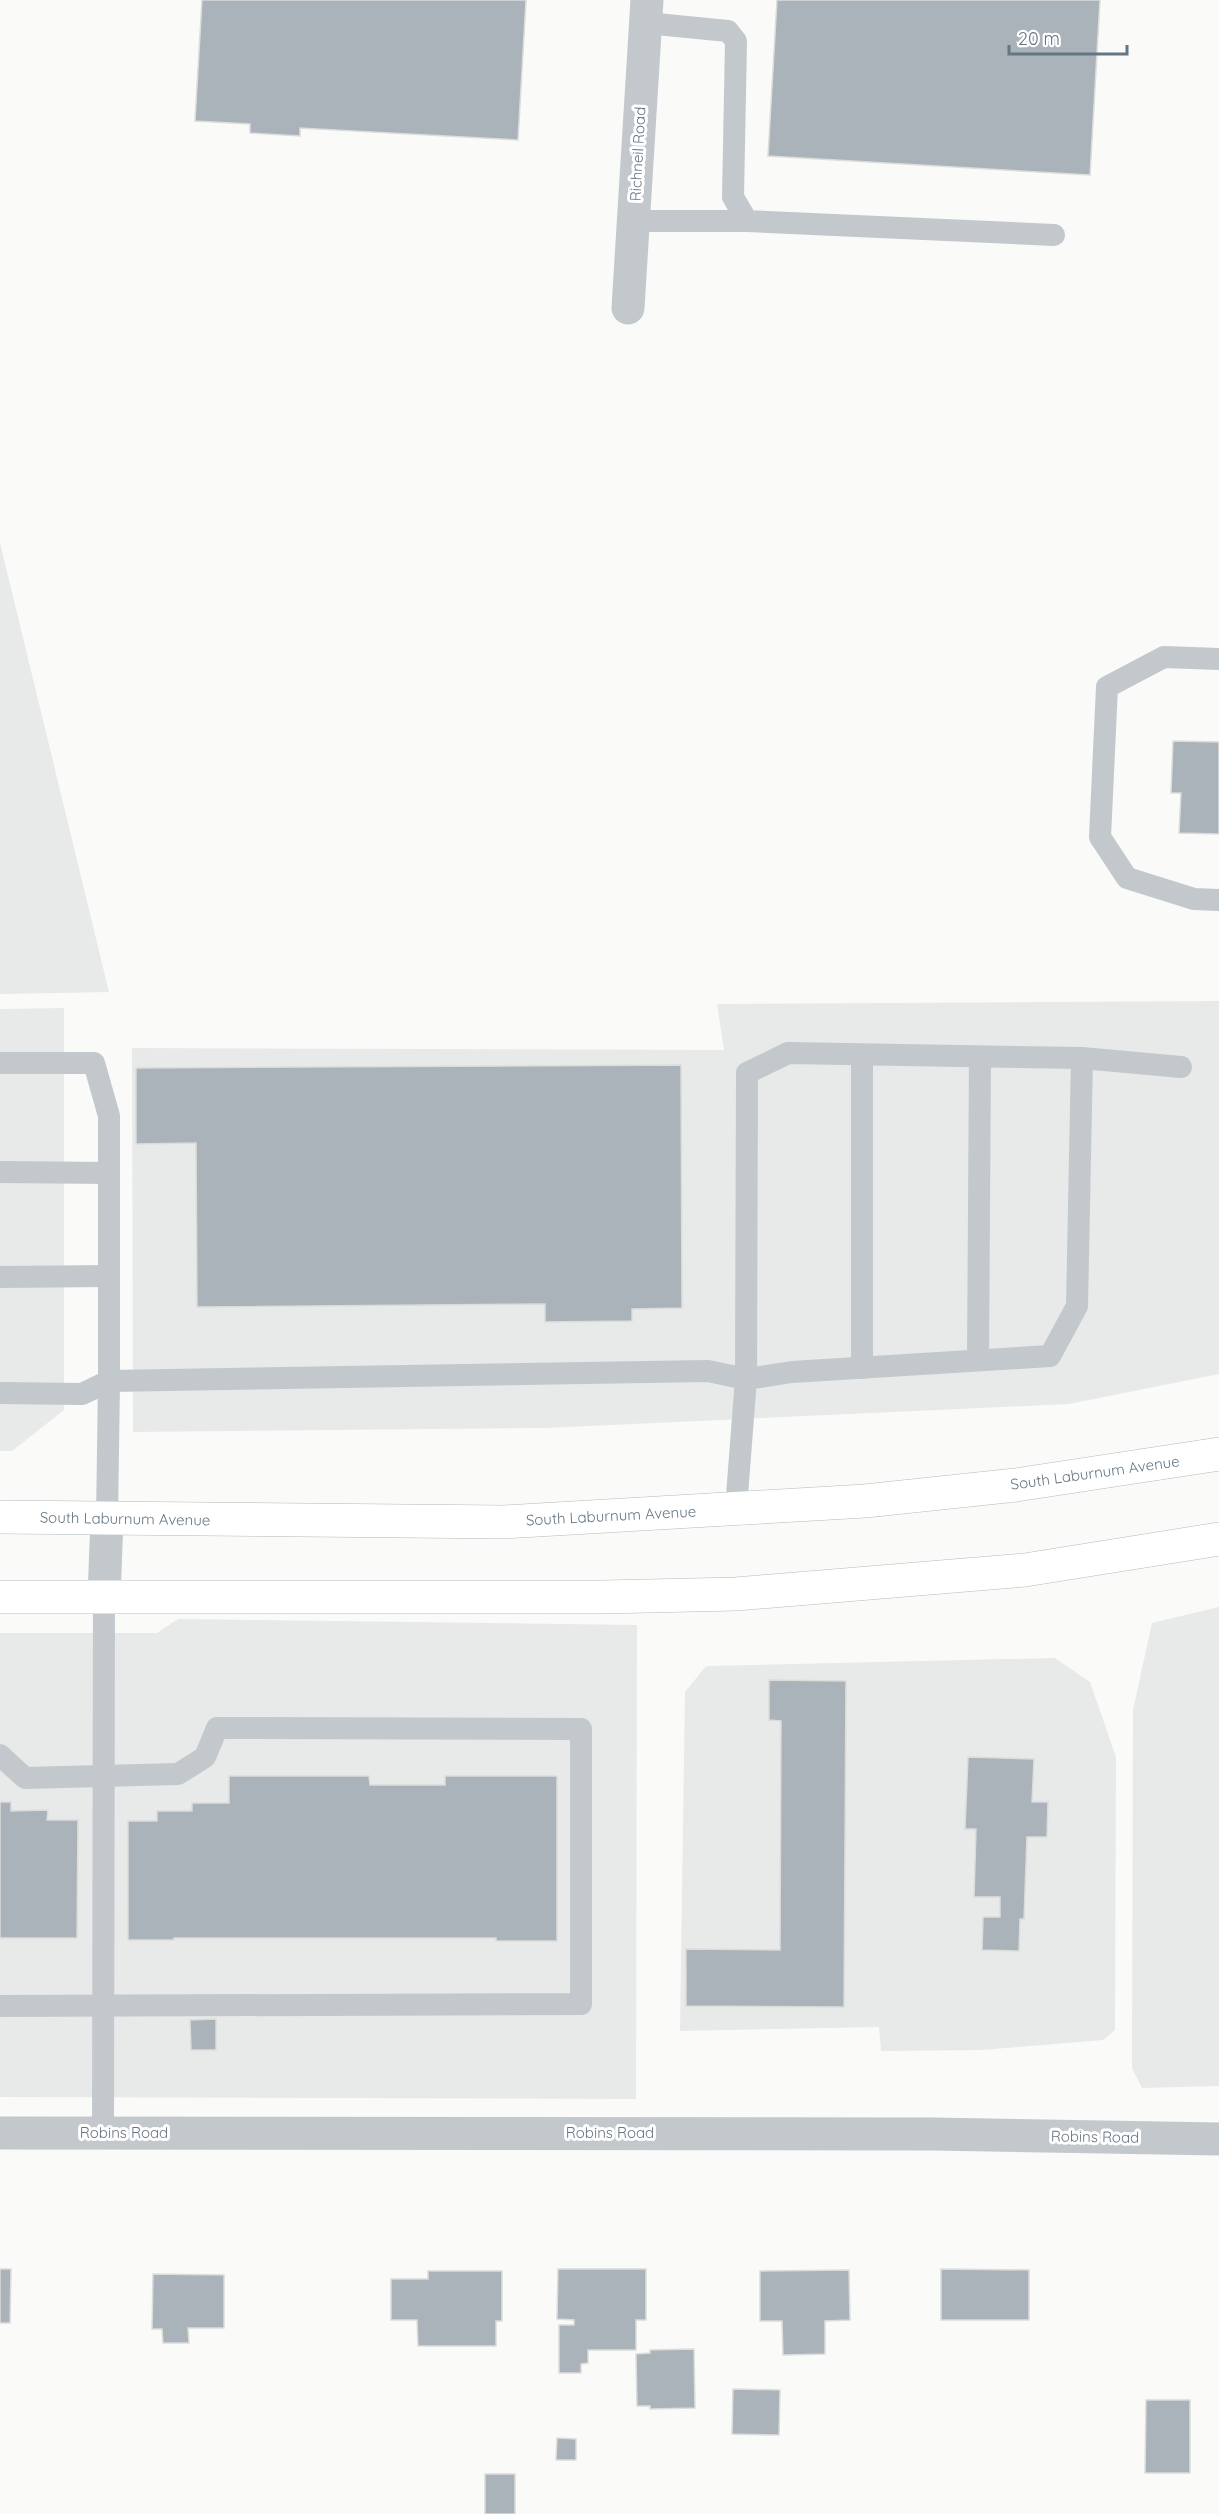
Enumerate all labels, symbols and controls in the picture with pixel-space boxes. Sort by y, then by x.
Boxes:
scale bar [1009,18,1128,56]
text: 20 m [1018,27,1060,50]
street label: Richneil Road [626,106,649,202]
street label: South Laburnum Avenue [1009,1451,1181,1494]
street label: South Laburnum Avenue [525,1502,697,1529]
street label: South Laburnum Avenue [40,1508,210,1529]
street label: Robins Road [80,2123,168,2142]
street label: Robins Road [566,2123,654,2142]
street label: Robins Road [1051,2126,1139,2147]

